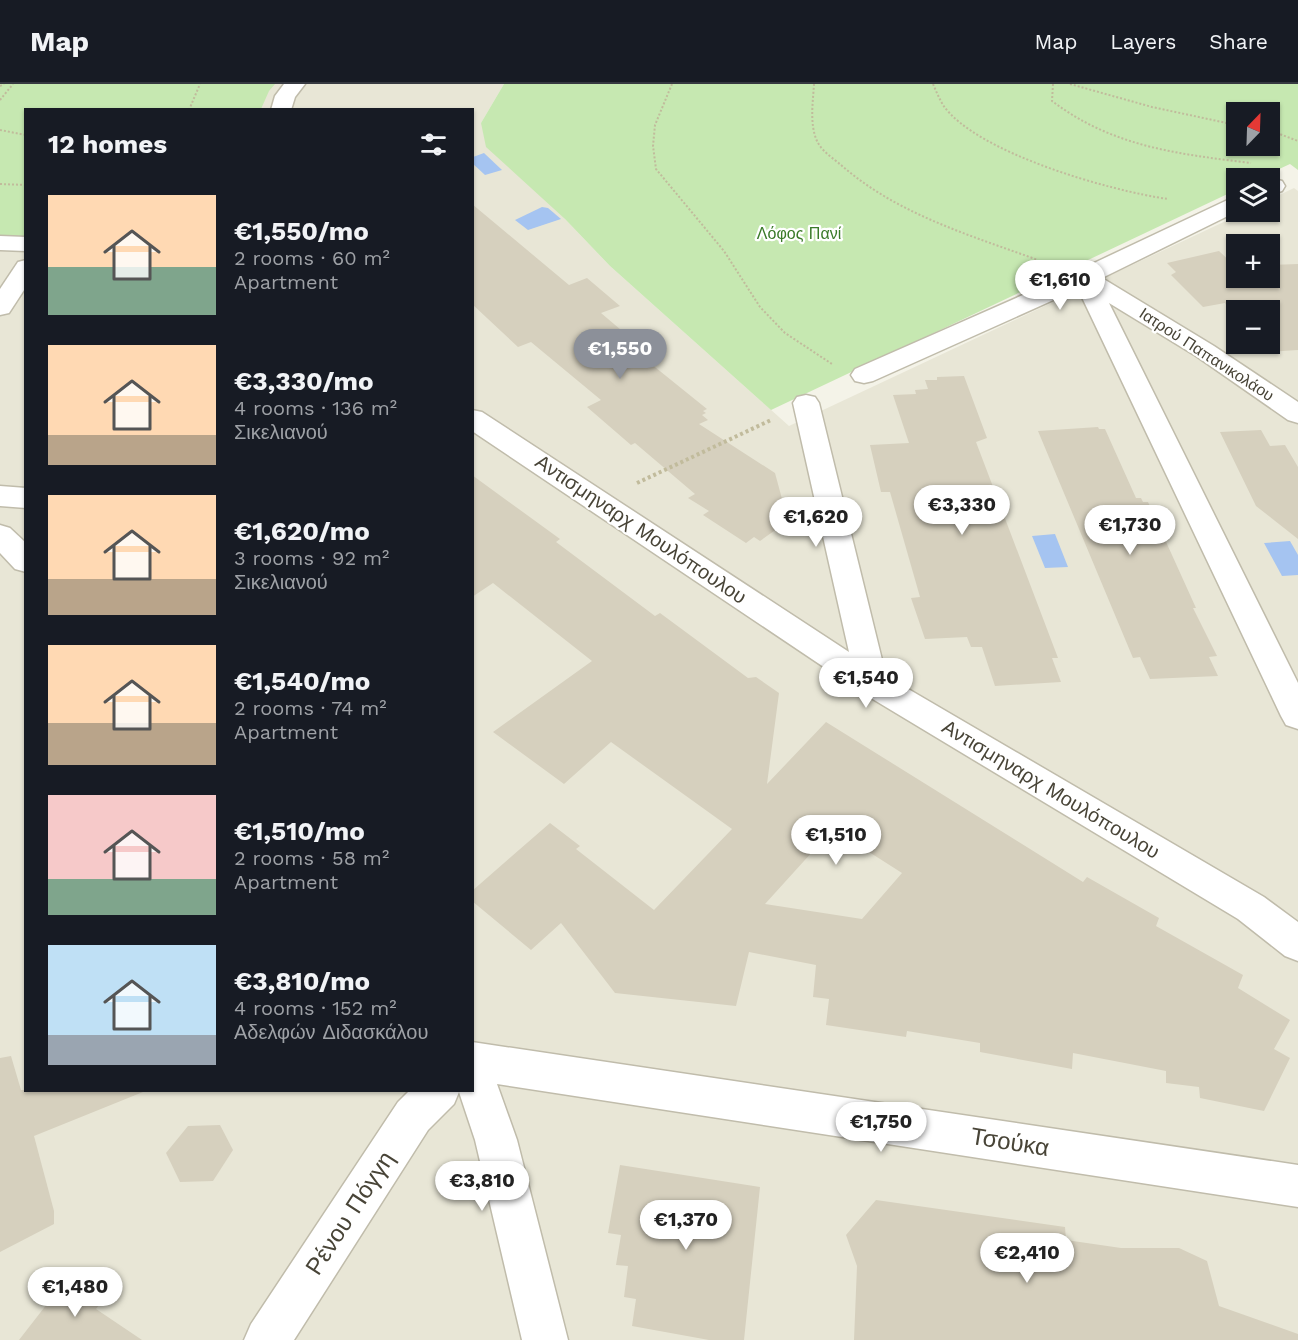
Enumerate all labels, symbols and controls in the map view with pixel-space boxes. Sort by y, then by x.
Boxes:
text: Map [30,25,89,58]
text: Map [1034,29,1077,54]
text: Layers [1110,29,1176,54]
text: Share [1209,29,1268,54]
north arrow [1226,102,1280,156]
map controls [1226,102,1280,354]
icon: filters [417,128,450,161]
text: 12 homes [48,129,167,159]
button: layers [1226,168,1280,222]
text: €1,550/mo [234,216,369,246]
icon: home [96,219,168,291]
park label: Λόφος Πανί [757,224,842,243]
button: + [1226,234,1280,288]
text: 2 rooms · 60 m² [234,246,390,270]
pin: €1,610 [1011,260,1109,311]
text: €1,610 [1029,267,1091,291]
text: Apartment [234,270,338,294]
button: − [1226,300,1280,354]
street label: Ιατρού Παπανικολάου [1136,304,1278,405]
pin: €1,550 [571,329,669,380]
text: €1,550 [588,336,652,360]
text: €3,330/mo [234,366,374,396]
icon: home [96,369,168,441]
text: 4 rooms · 136 m² [234,396,397,420]
text: Σικελιανού [234,420,328,444]
street label: Αντισμηναρχ Μουλόπουλου [531,449,751,609]
pin: €3,330 [913,485,1011,536]
text: €3,330 [928,492,996,516]
pin: €1,620 [767,497,865,548]
text: €1,620 [783,504,849,528]
pin: €1,730 [1081,505,1179,556]
text: €1,730 [1098,512,1162,536]
text: €1,620/mo [234,516,370,546]
icon: home [96,519,168,591]
text: 3 rooms · 92 m² [234,546,389,570]
text: Σικελιανού [234,570,328,594]
pin: €1,540 [817,658,915,709]
text: €1,540 [833,665,899,689]
text: €1,540/mo [234,666,370,696]
icon: home [96,669,168,741]
text: 2 rooms · 74 m² [234,696,387,720]
street label: Αντισμηναρχ Μουλόπουλου [938,714,1164,864]
text: Apartment [234,720,338,744]
pin: €1,510 [787,815,885,866]
text: €1,510/mo [234,816,365,846]
icon: home [96,819,168,891]
text: €1,510 [805,822,867,846]
text: 2 rooms · 58 m² [234,846,389,870]
text: Apartment [234,870,338,894]
text: €3,810/mo [234,966,370,996]
icon: home [96,969,168,1041]
text: 4 rooms · 152 m² [234,996,397,1020]
text: Αδελφών Διδασκάλου [234,1020,428,1044]
pin: €1,750 [832,1102,930,1153]
text: €1,750 [850,1109,912,1133]
street label: Τσούκα [969,1122,1051,1162]
street label: Ρένου Πόγγη [300,1146,400,1280]
pin: €3,810 [433,1161,531,1212]
text: €3,810 [449,1168,515,1192]
pin: €1,370 [637,1200,735,1251]
text: €1,370 [654,1207,718,1231]
pin: €2,410 [978,1233,1076,1284]
text: €2,410 [994,1240,1060,1264]
pin: €1,480 [26,1267,124,1318]
text: €1,480 [42,1274,108,1298]

